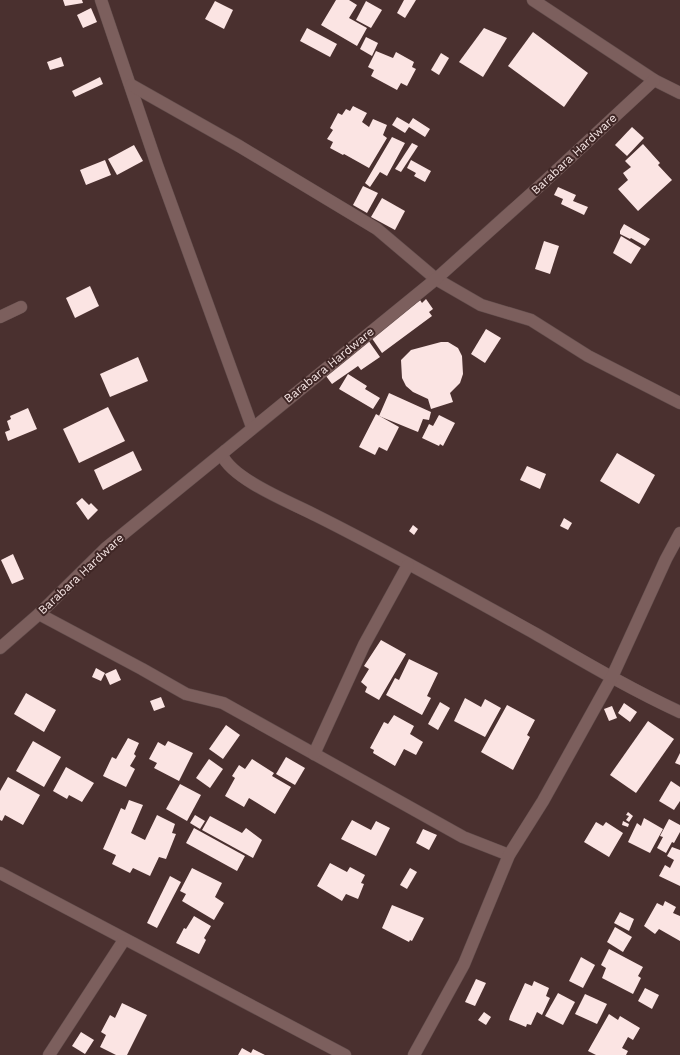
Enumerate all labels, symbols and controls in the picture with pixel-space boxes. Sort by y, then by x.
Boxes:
street label: Barabara Hardware [528,111,620,197]
street label: Barabara Hardware [281,324,377,406]
street label: Barabara Hardware [35,531,127,617]

